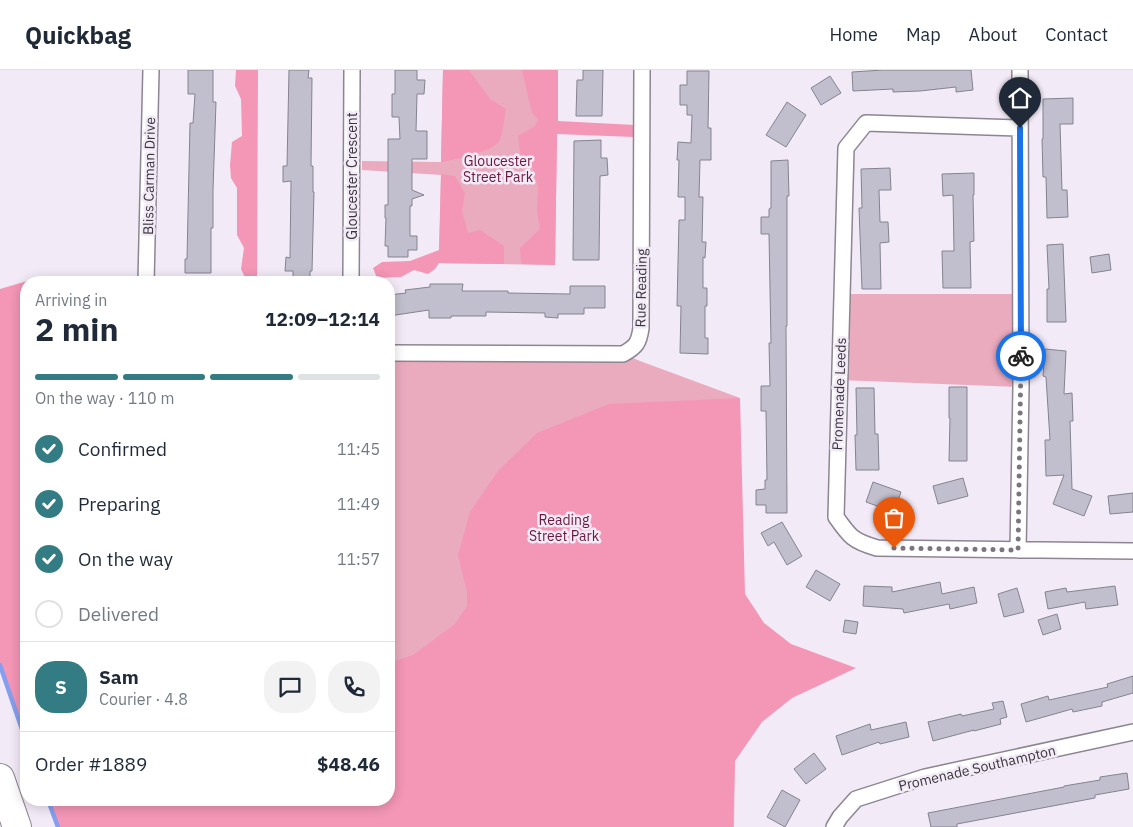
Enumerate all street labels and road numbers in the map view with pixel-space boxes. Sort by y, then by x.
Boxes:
street label: Gloucester Crescent [343,112,361,240]
street label: Bliss Carman Drive [139,117,159,235]
street label: Rue Reading [631,248,651,328]
street label: Promenade Leeds [828,337,850,451]
street label: Promenade Southampton [897,741,1057,795]

